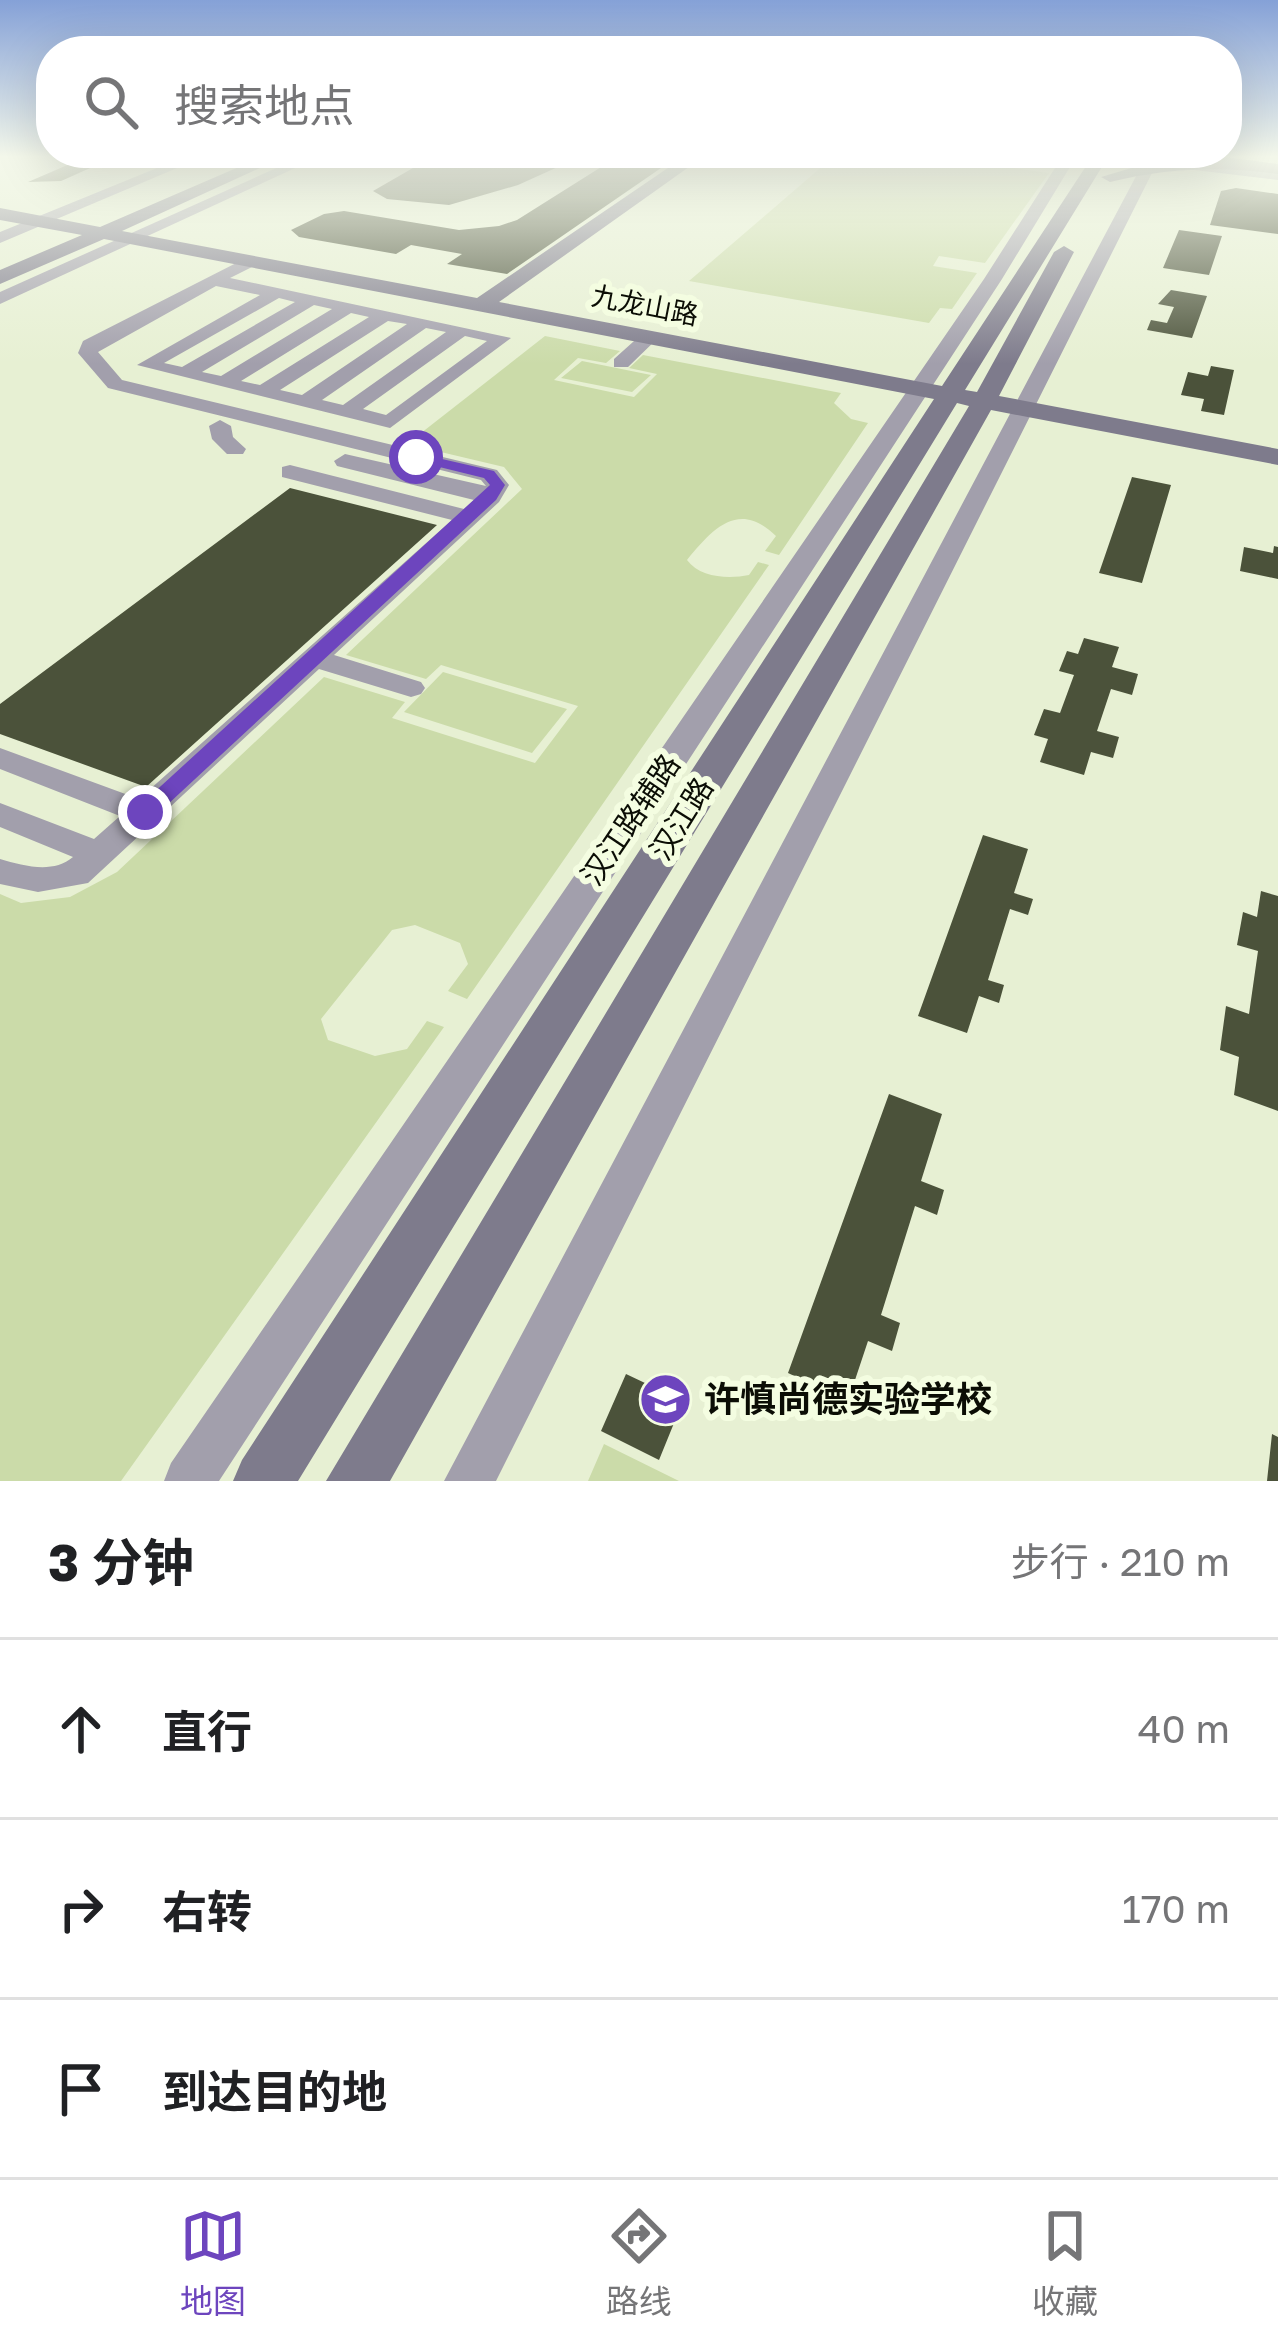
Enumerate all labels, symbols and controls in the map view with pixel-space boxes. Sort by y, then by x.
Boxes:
search box [36,36,1242,168]
icon: search [78,69,144,135]
text: 搜索地点 [174,78,354,132]
street label: 九龙山路 [589,279,701,331]
route start [389,430,443,484]
street label: 汉江路辅路 [573,747,687,892]
street label: 汉江路 [642,771,720,866]
route end [118,785,172,839]
school or university icon: 许慎尚德实验学校 [637,1371,693,1427]
place label: 许慎尚德实验学校 [704,1377,992,1420]
text: 3 分钟 [48,1531,194,1592]
text: 步行 · 210 m [1011,1538,1230,1585]
icon: ahead [48,1696,114,1762]
text: 直行 [162,1704,252,1758]
text: 40 m [1138,1705,1230,1752]
icon: right [48,1876,114,1942]
text: 右转 [162,1884,252,1938]
text: 170 m [1122,1885,1230,1932]
icon: arrive [48,2056,114,2122]
text: 到达目的地 [162,2064,387,2118]
tab: 地图 [180,2203,246,2323]
tab: 路线 [606,2203,672,2323]
tab: 收藏 [1032,2203,1098,2323]

